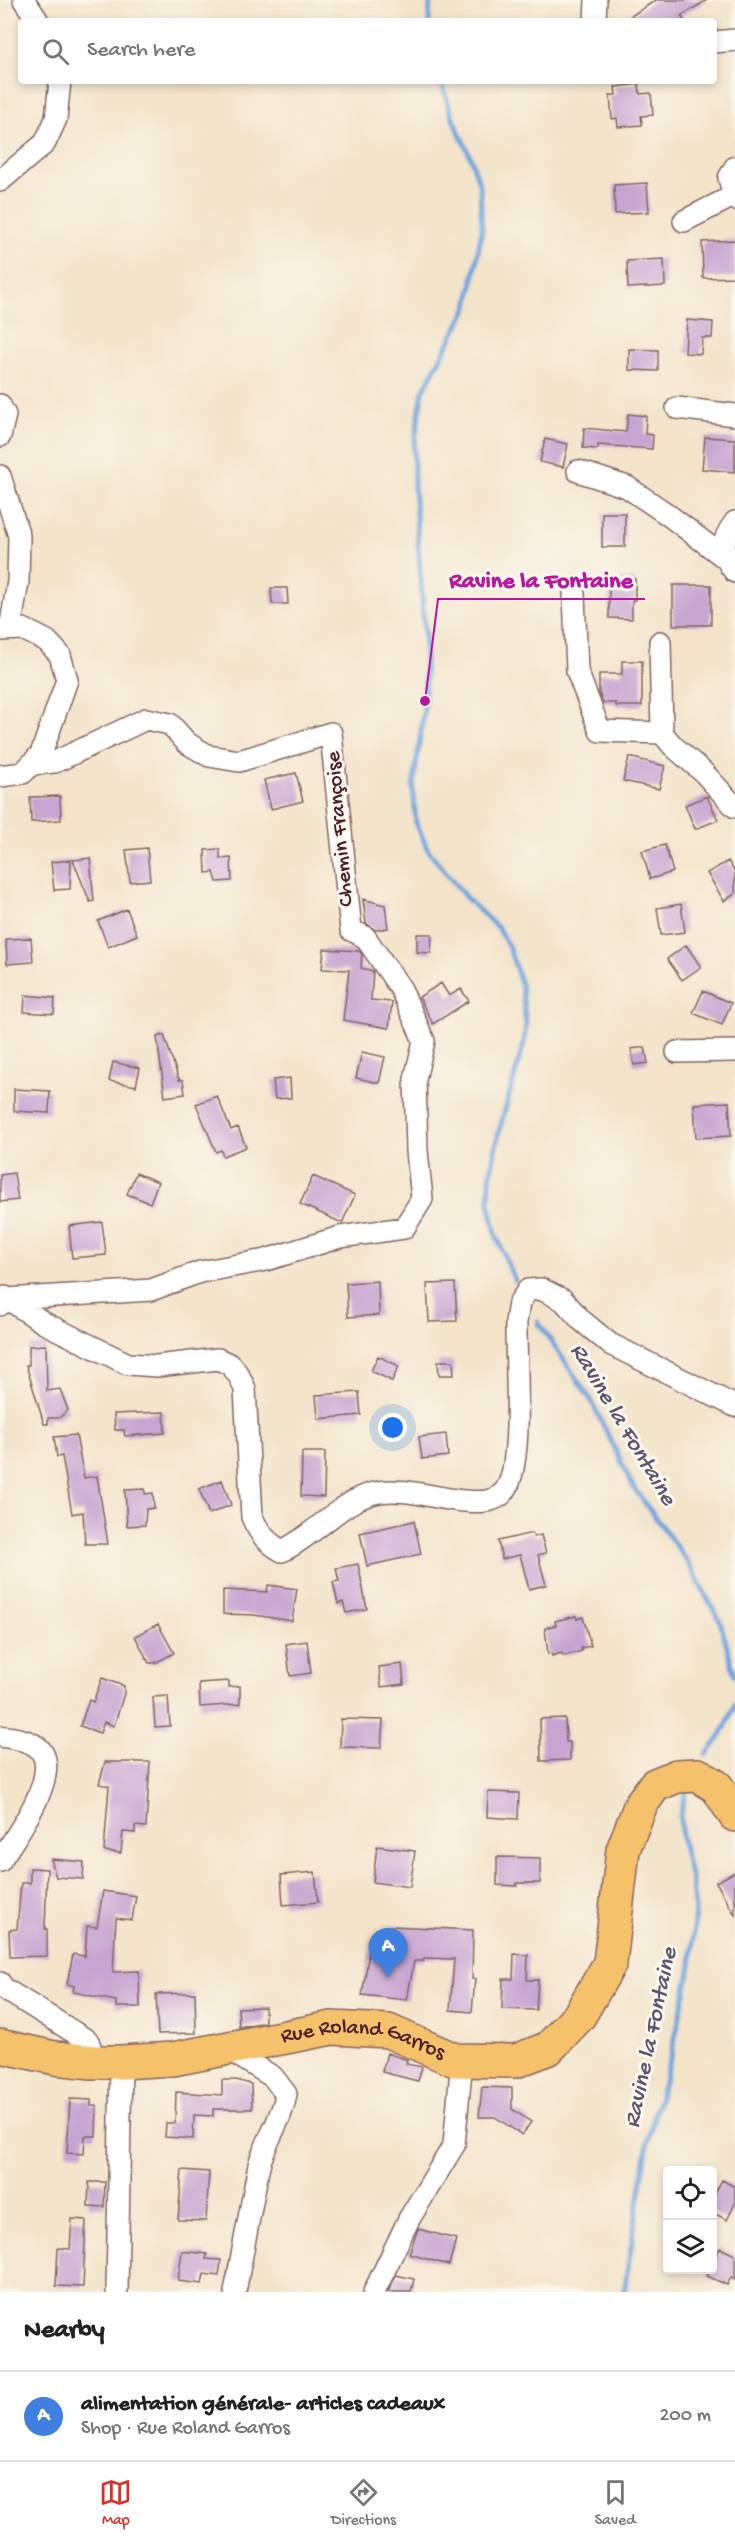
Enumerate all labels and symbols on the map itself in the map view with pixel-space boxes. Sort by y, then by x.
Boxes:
callout: Ravine la Fontaine [438,557,645,599]
text: Ravine la Fontaine [448,568,634,597]
street label: Chemin Françoise [321,750,361,908]
water label: Ravine la Fontaine [562,1339,683,1513]
your location [378,1413,407,1442]
pin: A [368,1928,408,1978]
water label: Ravine la Fontaine [619,1944,686,2131]
street label: Rue Roland Garros [279,2015,449,2067]

